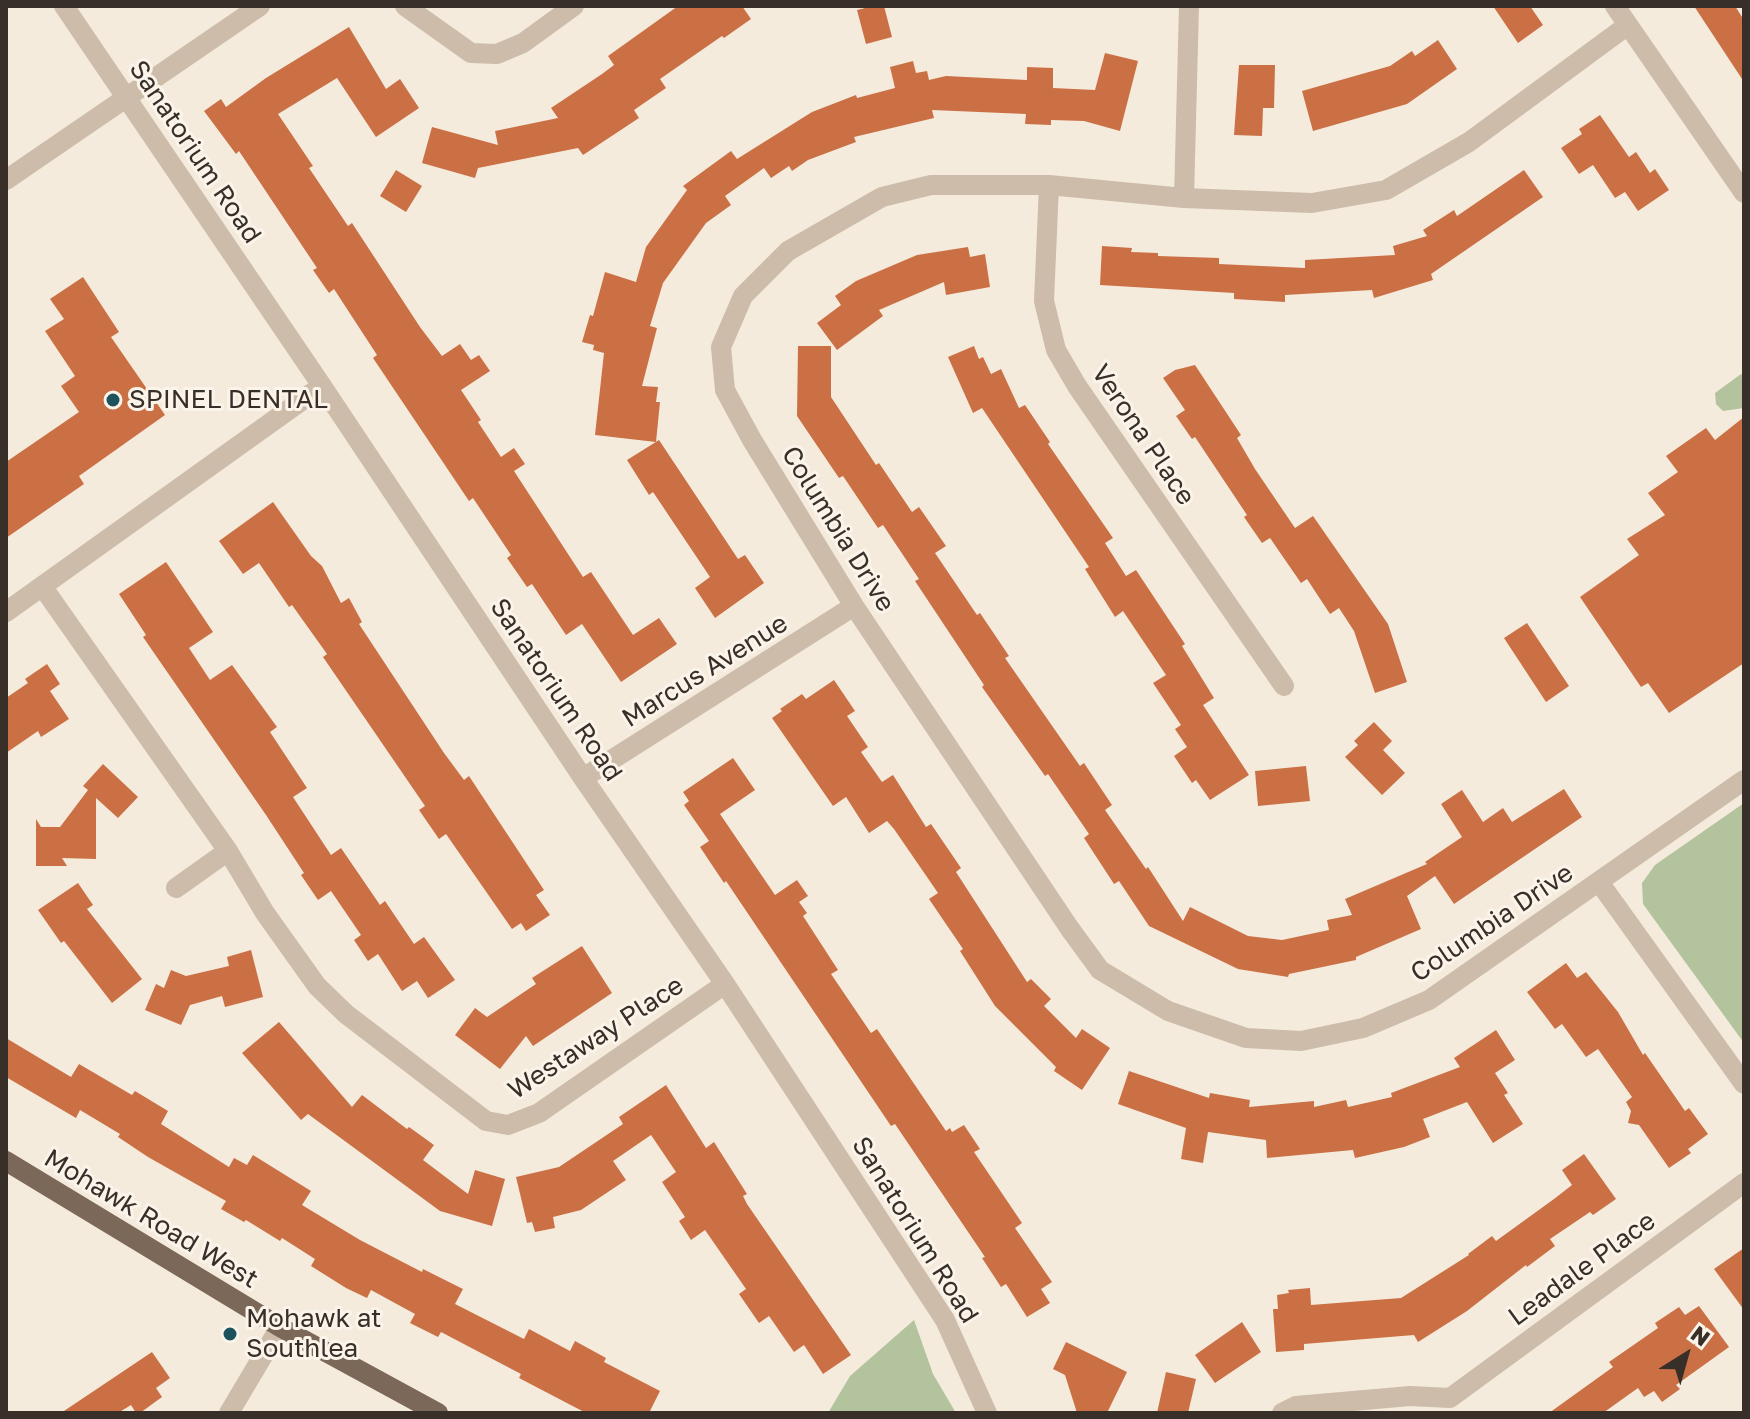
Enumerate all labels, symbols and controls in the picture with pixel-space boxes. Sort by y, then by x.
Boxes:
street label: Sanatorium Road [122,55,268,249]
street label: Verona Place [1085,359,1201,511]
place label: SPINEL DENTAL [129,384,328,416]
marker: SPINEL DENTAL [104,391,122,409]
street label: Columbia Drive [775,441,901,617]
street label: Sanatorium Road [483,593,629,787]
street label: Marcus Avenue [617,608,793,734]
street label: Columbia Drive [1405,857,1579,989]
street label: Westaway Place [503,970,689,1106]
street label: Sanatorium Road [845,1131,985,1329]
street label: Mohawk Road West [38,1143,264,1295]
street label: Leadale Place [1502,1205,1662,1333]
place label: Mohawk at Southlea [246,1303,381,1364]
north arrow [1646,1315,1726,1395]
text: N [1686,1320,1716,1351]
marker: Mohawk at Southlea [221,1325,239,1343]

